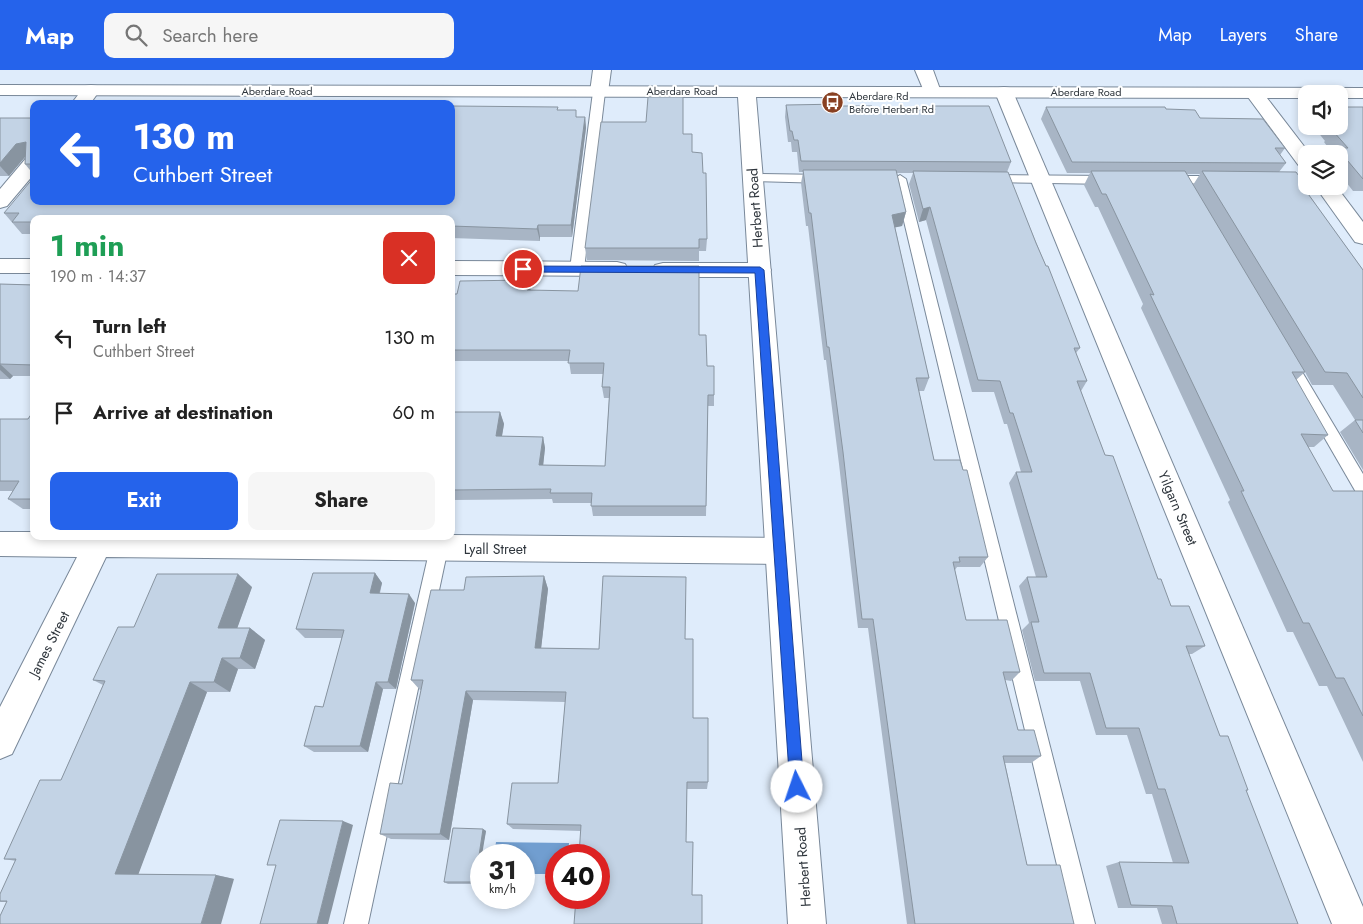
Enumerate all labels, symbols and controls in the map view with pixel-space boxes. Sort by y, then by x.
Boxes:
search box [104,13,454,58]
text: Map [25,18,74,53]
icon: search [122,21,150,49]
text: Search here [162,22,258,49]
text: Map [1158,22,1192,48]
text: Layers [1220,22,1267,48]
text: Share [1295,22,1338,48]
street label: Aberdare Road [242,83,312,99]
street label: Aberdare Road [647,83,717,99]
street label: Aberdare Road [1051,84,1121,100]
map controls [1298,85,1348,195]
button: sound [1298,85,1348,135]
place label: Aberdare Rd Before Herbert Rd [849,88,934,117]
bus stop icon: Aberdare Rd Before Herbert Rd [821,90,845,114]
text: 130 m [133,112,235,162]
icon: left [50,120,115,185]
button: layers [1298,145,1348,195]
text: Cuthbert Street [133,158,272,190]
street label: Herbert Road [742,168,768,248]
text: 1 min [50,224,124,267]
button: close [383,232,435,284]
pin [502,248,544,290]
icon: arrive [509,255,537,283]
text: 190 m · 14:37 [50,265,146,288]
text: Turn left [93,313,166,340]
icon: left [50,324,78,352]
text: 130 m [384,324,435,351]
text: Cuthbert Street [93,340,194,363]
icon: arrive [50,399,78,427]
text: Arrive at destination [93,399,273,426]
text: 60 m [392,399,435,426]
street label: Yilgarn Street [1153,468,1203,549]
button: Exit [50,472,238,530]
button: Share [248,472,435,530]
street label: Lyall Street [464,539,527,559]
street label: James Street [23,607,74,682]
position arrow [770,760,822,812]
street label: Herbert Road [790,827,816,907]
speed limit sign: 40 [545,844,610,909]
text: 31 [488,852,517,888]
text: km/h [489,880,516,898]

